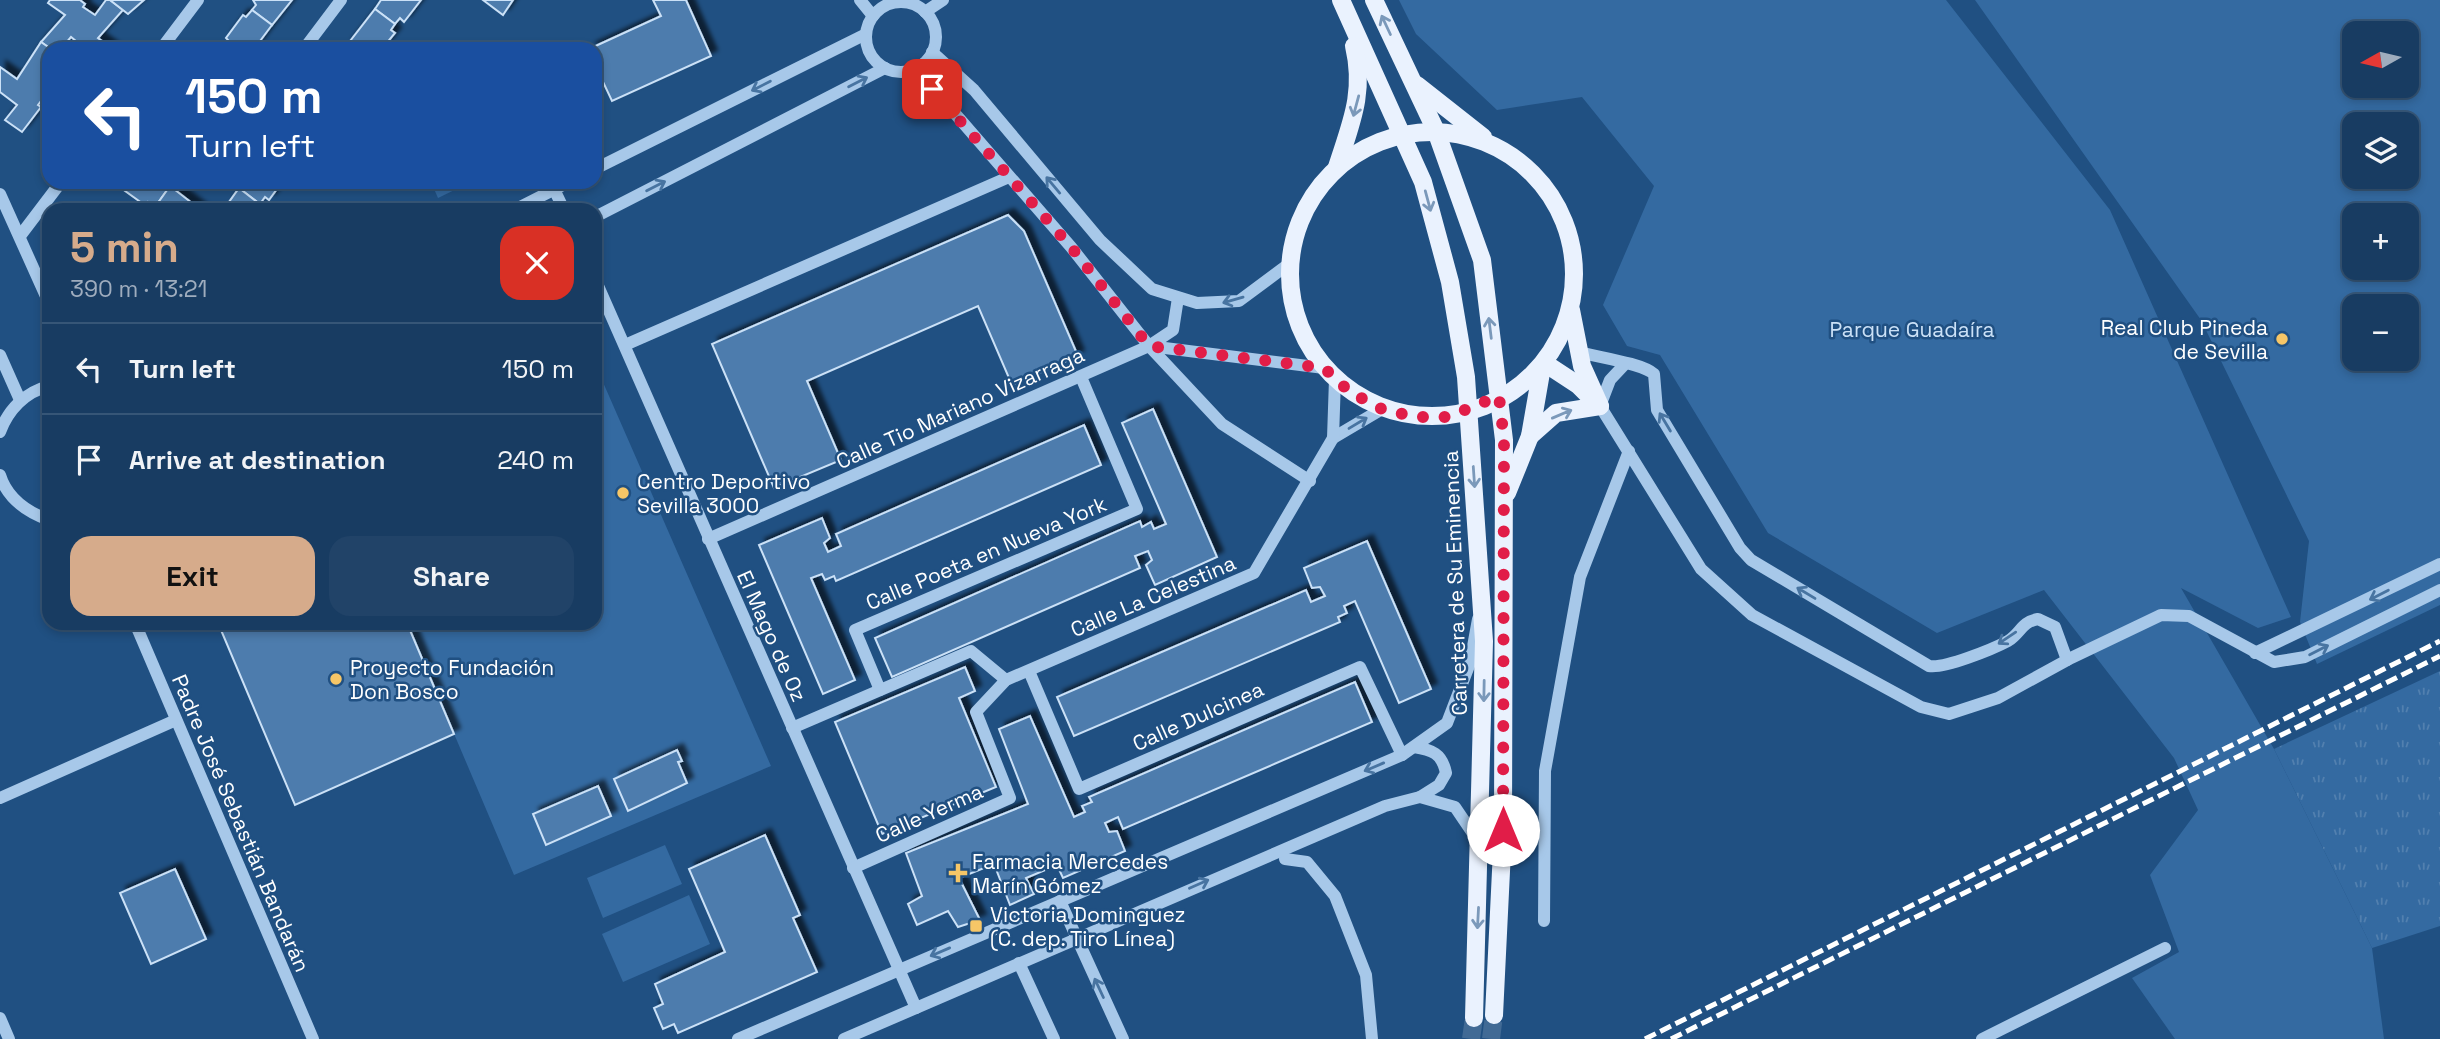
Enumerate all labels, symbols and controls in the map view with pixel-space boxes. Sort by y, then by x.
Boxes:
one-way arrow [1379,15,1392,36]
north arrow [2342,21,2418,98]
map controls [2342,21,2419,371]
pin [902,59,962,119]
text: 150 m [185,65,323,127]
icon: left [70,70,161,161]
icon: arrive [913,70,951,108]
one-way arrow [847,75,868,88]
one-way arrow [751,80,772,94]
one-way arrow [1349,94,1362,117]
button: layers [2342,112,2419,189]
text: Turn left [185,126,315,166]
one-way arrow [1045,177,1061,195]
one-way arrow [645,178,666,192]
one-way arrow [1422,189,1435,212]
button: + [2342,203,2419,280]
text: 5 min [70,221,179,274]
button: close [500,226,574,300]
text: 390 m · 13:21 [70,274,207,304]
one-way arrow [1223,294,1245,307]
button: − [2342,294,2419,371]
place label: Real Club Pineda de Sevilla [2101,314,2268,365]
park label: Parque Guadaíra [1829,316,1995,343]
one-way arrow [1484,318,1497,340]
marker: Real Club Pineda de Sevilla [2274,331,2290,347]
street label: Calle Tio Mariano Vizarraga [832,341,1088,475]
icon: left [70,350,108,388]
text: Turn left [129,352,236,386]
text: 150 m [502,352,574,386]
one-way arrow [1551,406,1572,419]
one-way arrow [1657,413,1671,433]
one-way arrow [1347,416,1367,430]
icon: arrive [70,441,108,479]
text: Arrive at destination [129,443,386,477]
text: 240 m [497,443,574,477]
street label: Carretera de Su Eminencia [1437,450,1473,716]
one-way arrow [1468,465,1481,488]
place label: Centro Deportivo Sevilla 3000 [637,468,811,519]
marker: Centro Deportivo Sevilla 3000 [615,485,631,501]
street label: Calle Poeta en Nueva York [862,490,1110,616]
button: Exit [70,536,315,616]
button: Share [329,536,574,616]
street label: Calle La Celestina [1066,549,1240,643]
street label: El Mago de Oz [731,566,813,706]
one-way arrow [1797,586,1817,600]
one-way arrow [2369,588,2390,602]
one-way arrow [1998,631,2017,645]
one-way arrow [2308,643,2329,657]
place label: Proyecto Fundación Don Bosco [350,654,554,705]
street label: Padre José Sebastián Bandarán [166,670,316,976]
marker: Proyecto Fundación Don Bosco [328,671,344,687]
street label: Calle Dulcinea [1128,675,1268,757]
one-way arrow [1477,679,1490,702]
one-way arrow [1364,761,1386,774]
street label: Calle Yerma [871,777,987,849]
position arrow [1466,793,1540,867]
place label: Farmacia Mercedes Marín Gómez [972,848,1168,899]
marker: Farmacia Mercedes Marín Gómez [950,865,966,881]
one-way arrow [1187,877,1209,890]
place label: Victoria Dominguez (C. dep. Tiro Línea) [990,901,1185,952]
one-way arrow [1471,907,1484,929]
marker: Victoria Dominguez (C. dep. Tiro Línea) [968,918,984,934]
one-way arrow [930,947,951,960]
one-way arrow [1092,978,1105,999]

